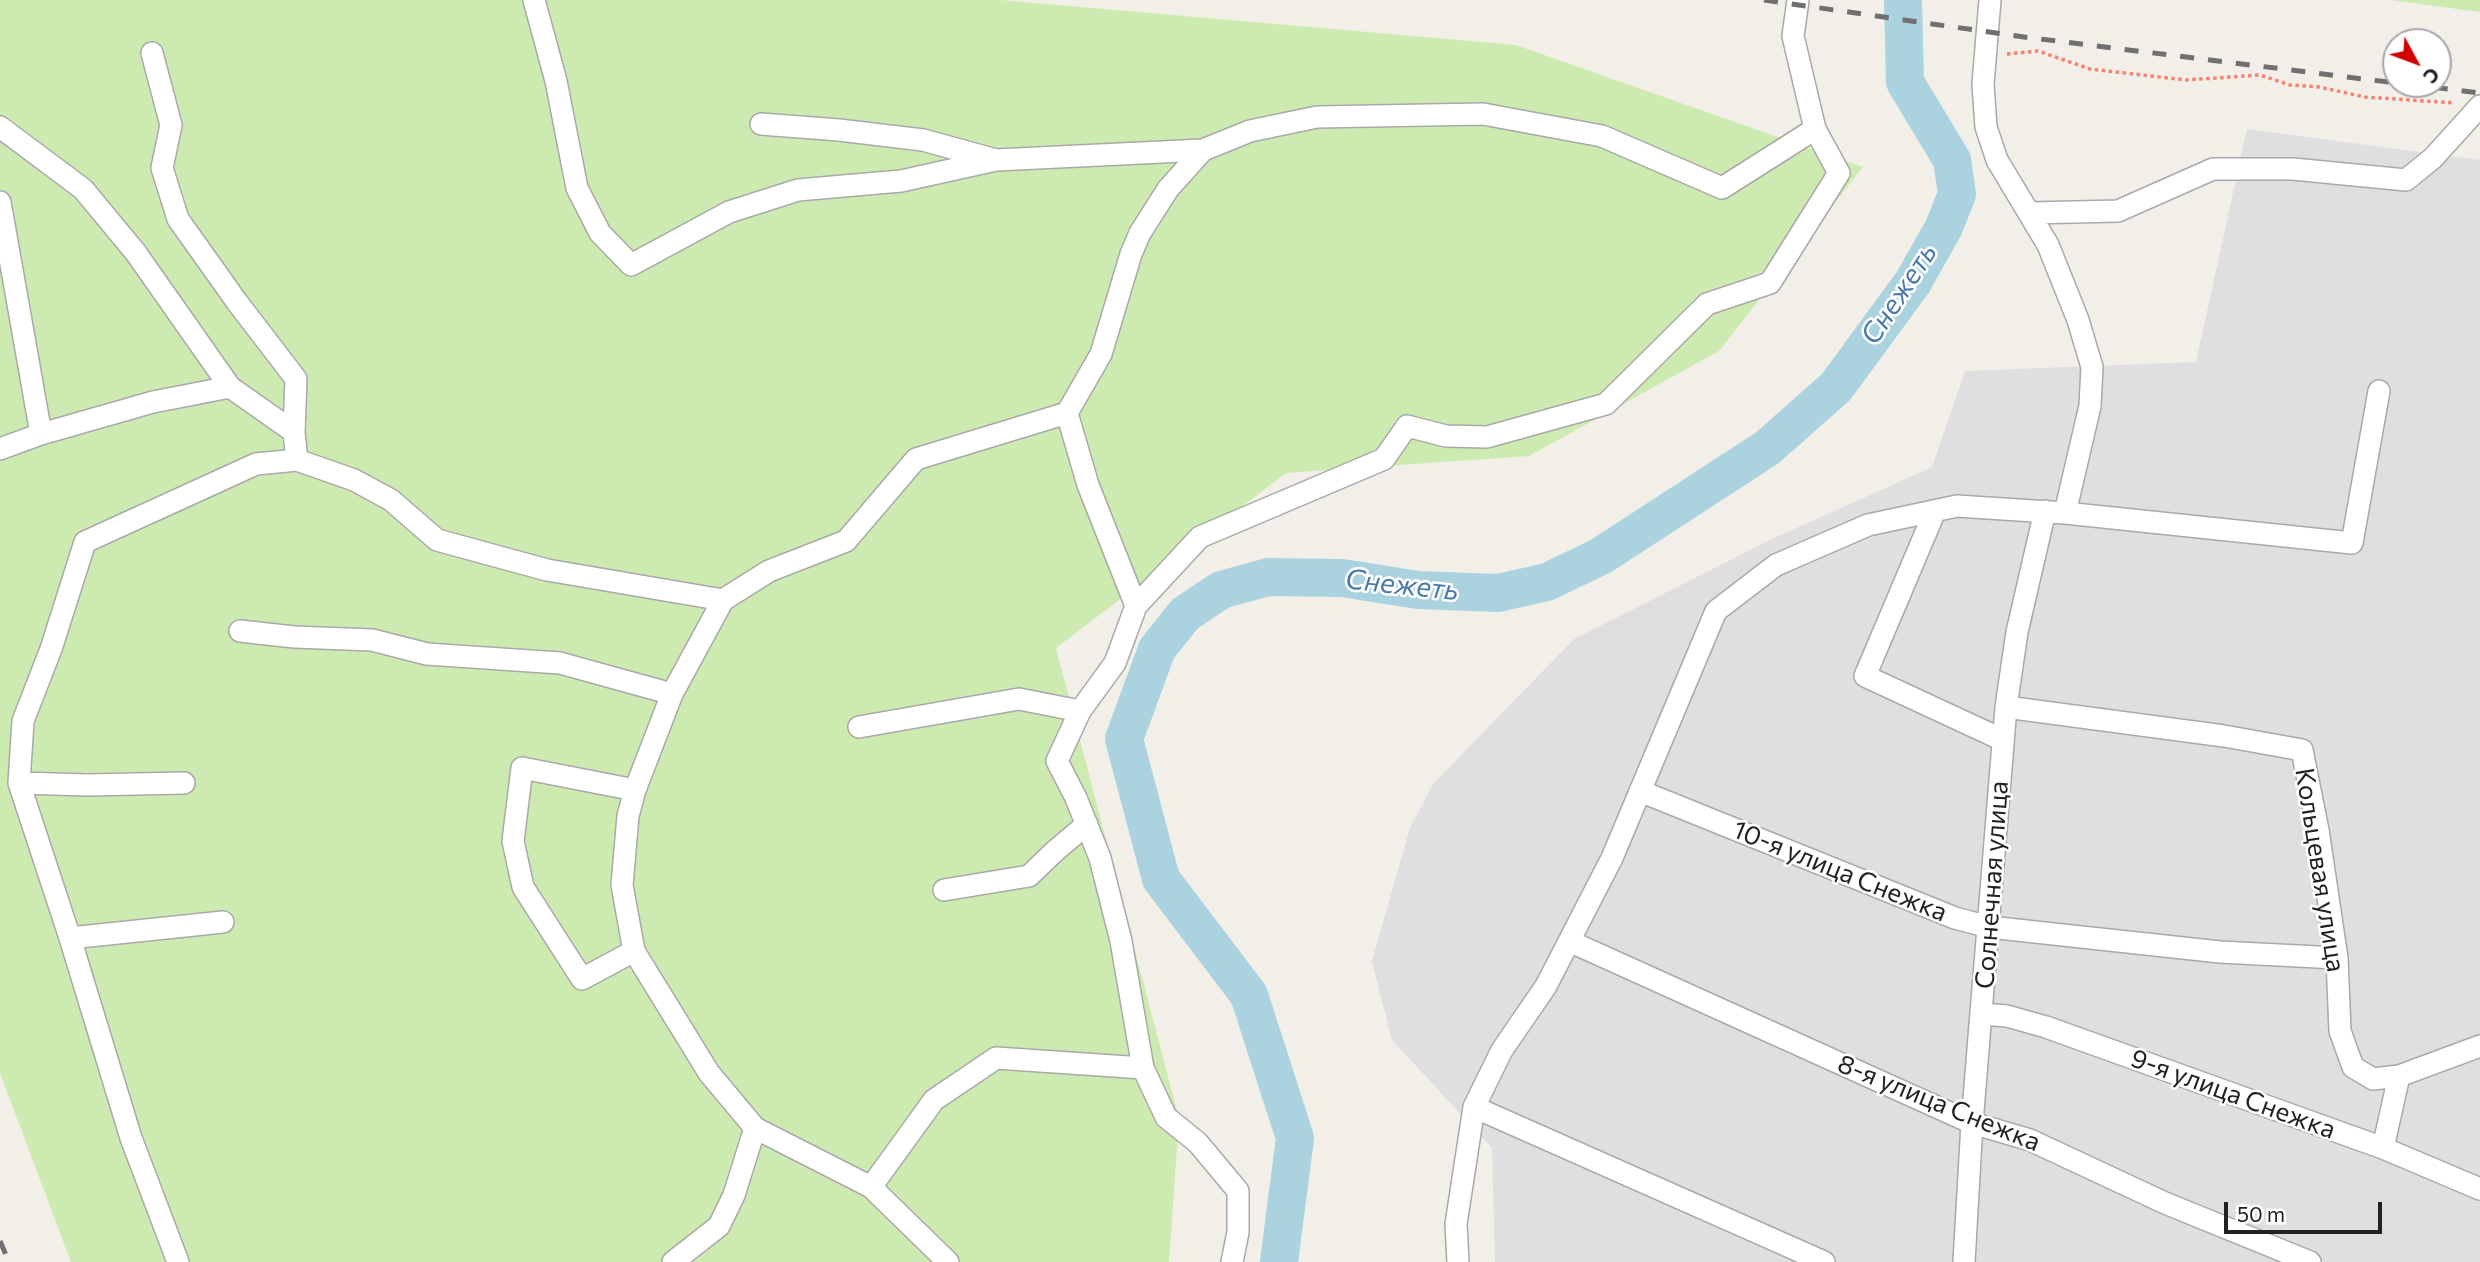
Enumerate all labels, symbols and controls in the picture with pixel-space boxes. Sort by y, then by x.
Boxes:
north arrow [2382,28,2452,98]
text: С [2419,63,2445,88]
water label: Снежеть [1854,237,1944,351]
water label: Снежеть [1344,562,1460,608]
street label: Кольцевая улица [2288,766,2352,974]
street label: Солнечная улица [1969,780,2015,990]
street label: 10-я улица Снежка [1728,814,1952,928]
street label: 9-я улица Снежка [2126,1042,2340,1146]
street label: 8-я улица Снежка [1833,1048,2045,1158]
scale bar [2228,1188,2386,1232]
text: 50 m [2237,1201,2285,1226]

